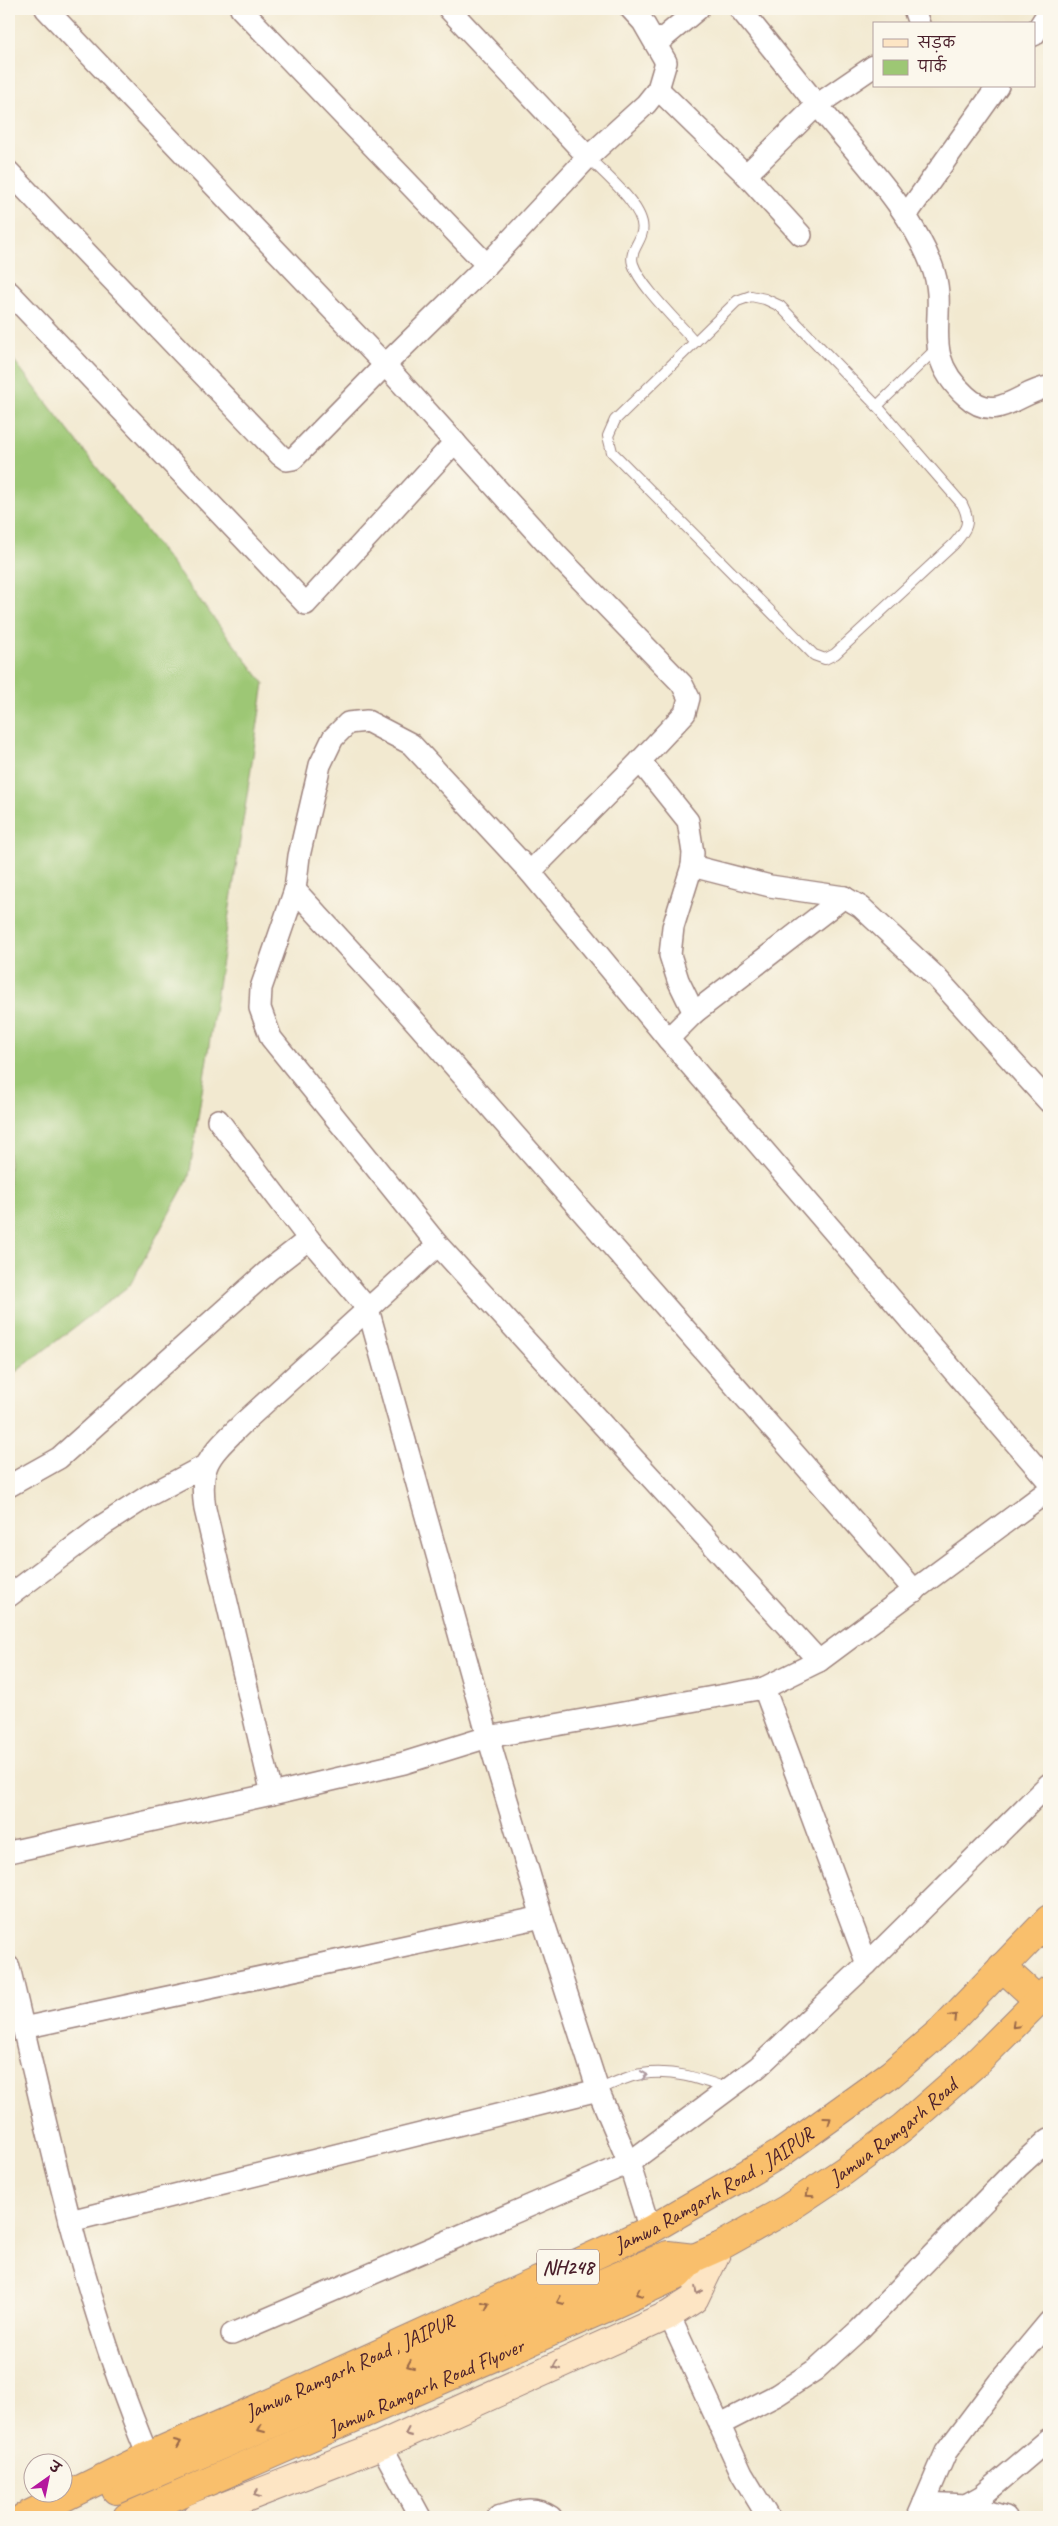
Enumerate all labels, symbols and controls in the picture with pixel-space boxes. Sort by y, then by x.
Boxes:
legend [873,22,1036,88]
text: सड़क [917,34,956,53]
text: पार्क [917,55,948,77]
one-way arrow [948,2014,957,2023]
one-way arrow [1012,2019,1021,2028]
one-way arrow [639,2070,648,2080]
street label: Jamwa Ramgarh Road [823,2070,965,2191]
one-way arrow [822,2117,832,2126]
street label: Jamwa Ramgarh Road , JAIPUR [609,2120,820,2258]
one-way arrow [805,2188,814,2197]
road number: NH248 [537,2250,599,2284]
one-way arrow [693,2286,704,2295]
one-way arrow [635,2287,644,2297]
one-way arrow [556,2295,565,2306]
one-way arrow [480,2301,489,2311]
street label: Jamwa Ramgarh Road , JAIPUR [240,2307,460,2426]
street label: Jamwa Ramgarh Road Flyover [323,2332,529,2441]
one-way arrow [407,2359,415,2369]
one-way arrow [552,2360,561,2371]
one-way arrow [257,2422,266,2433]
one-way arrow [404,2427,413,2438]
one-way arrow [173,2438,182,2449]
north arrow [22,2454,72,2504]
text: उ [45,2457,65,2478]
one-way arrow [253,2488,262,2498]

